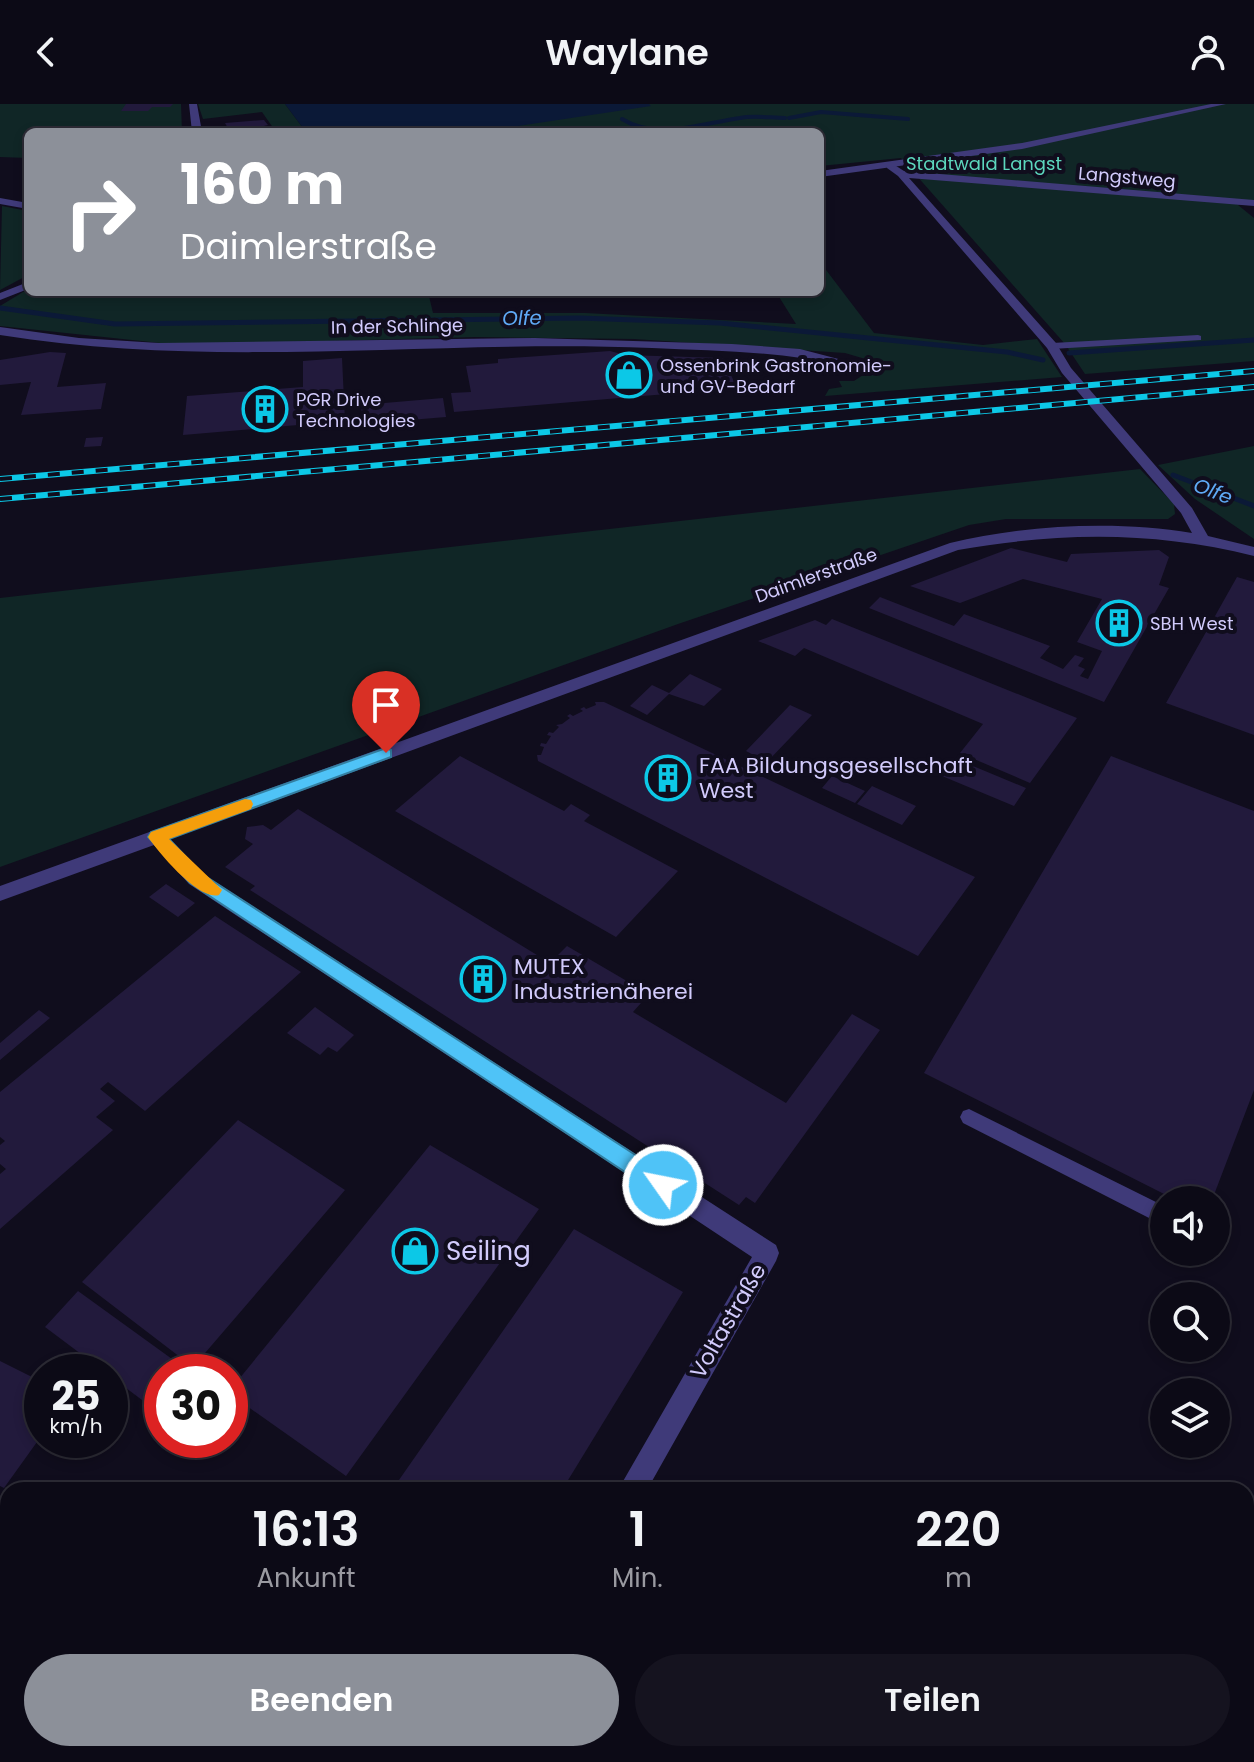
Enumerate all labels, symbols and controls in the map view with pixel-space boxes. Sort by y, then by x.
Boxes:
text: Waylane [545,27,709,78]
icon: back [24,30,68,74]
icon: person [1186,30,1230,74]
text: 160 m [180,145,344,224]
park label: Stadtwald Langst [906,151,1062,176]
icon: right [48,160,152,264]
street label: Langstweg [1077,160,1177,194]
text: Daimlerstraße [180,221,437,272]
water label: Olfe [502,304,542,332]
street label: In der Schlinge [331,312,463,340]
shop icon: Ossenbrink Gastronomie- und GV-Bedarf [605,351,653,399]
place label: Ossenbrink Gastronomie- und GV-Bedarf [660,353,892,399]
building icon: PGR Drive Technologies [241,385,289,433]
place label: PGR Drive Technologies [296,387,415,433]
water label: Olfe [1189,471,1237,511]
street label: Daimlerstraße [751,541,881,609]
building icon: SBH West [1095,599,1143,647]
place label: SBH West [1150,611,1234,636]
pin [352,671,420,753]
icon: arrive [364,683,408,727]
place label: FAA Bildungsgesellschaft West [699,750,973,806]
building icon: FAA Bildungsgesellschaft West [644,754,692,802]
place label: MUTEX Industrienäherei [514,951,693,1007]
building icon: MUTEX Industrienäherei [459,955,507,1003]
position arrow [621,1143,705,1227]
map controls [1150,1186,1230,1458]
button: sound [1150,1186,1230,1266]
shop icon: Seiling [391,1227,439,1275]
place label: Seiling [446,1233,531,1269]
street label: Voltastraße [682,1258,774,1384]
button: search [1150,1282,1230,1362]
speed limit sign: 30 [144,1354,248,1458]
text: 25 [52,1368,100,1424]
button: layers [1150,1378,1230,1458]
text: km/h [49,1412,103,1440]
text: 16:13 [253,1496,359,1563]
text: 1 [629,1496,646,1563]
text: 220 [915,1496,1001,1563]
text: Ankunft [257,1560,355,1596]
text: Min. [612,1560,663,1596]
text: m [945,1560,972,1596]
button: Beenden [24,1654,619,1746]
button: Teilen [635,1654,1230,1746]

